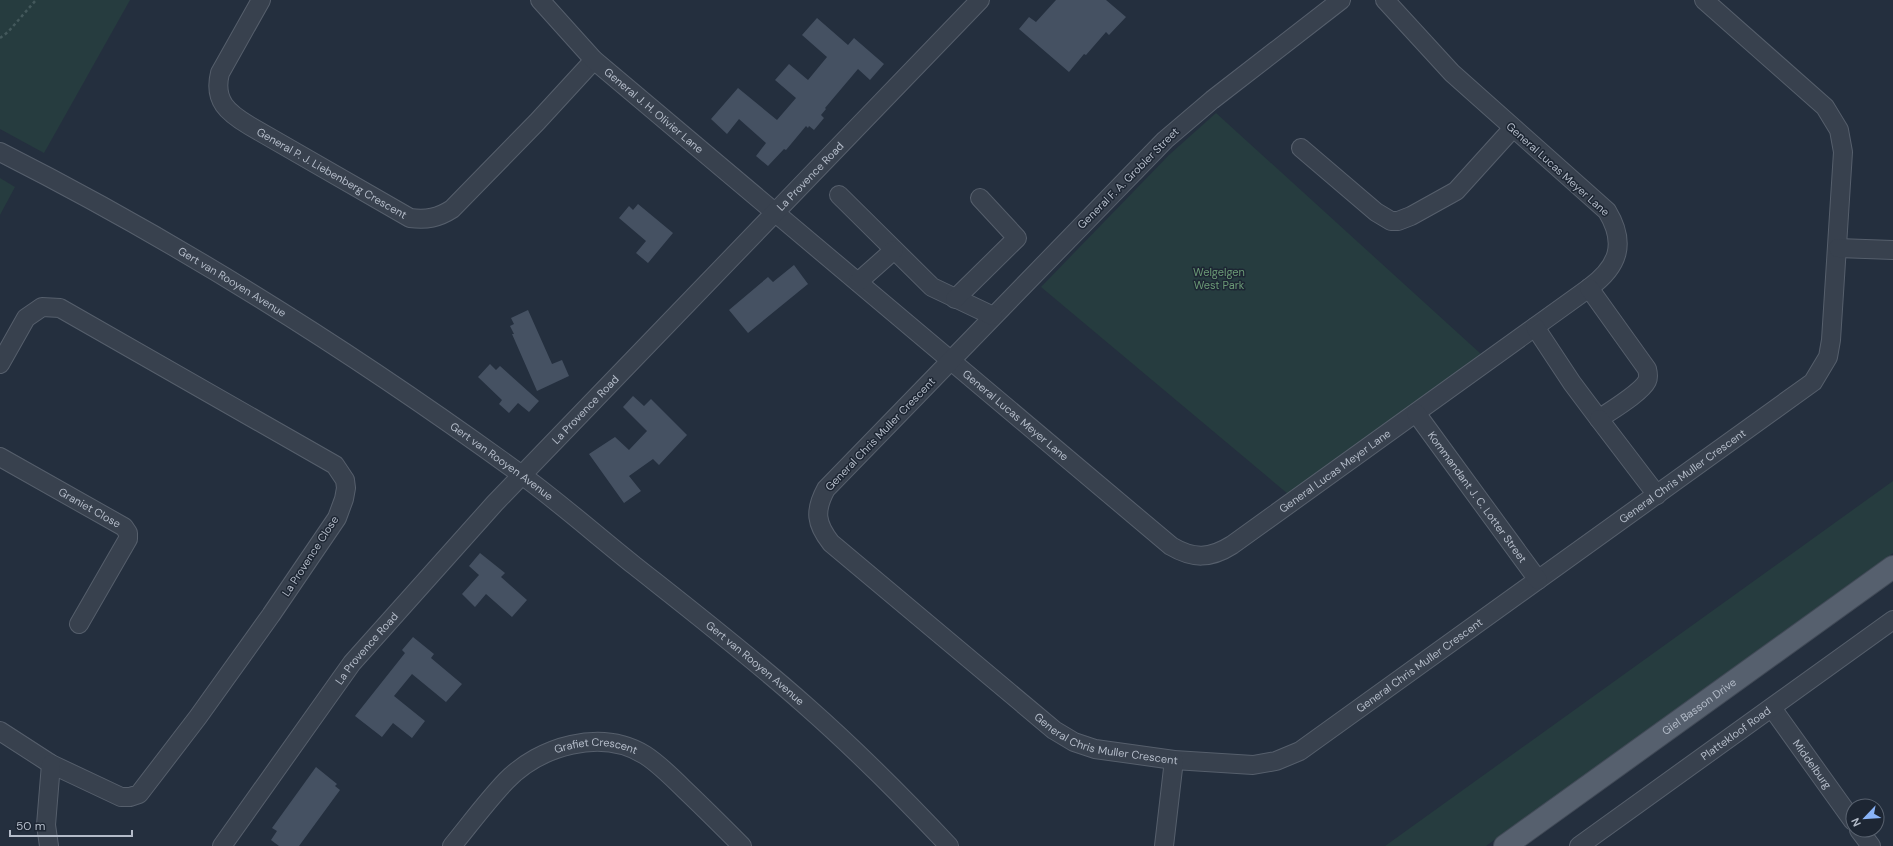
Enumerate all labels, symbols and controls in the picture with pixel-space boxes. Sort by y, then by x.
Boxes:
street label: General J. H. Olivier Lane [601,65,706,156]
street label: General Lucas Meyer Lane [1504,119,1612,219]
street label: General P. J. Liebenberg Crescent [254,124,409,222]
street label: General F. A. Grobler Street [1074,124,1182,232]
street label: La Provence Road [774,139,847,214]
street label: Gert van Rooyen Avenue [176,244,289,320]
park label: Welgelgen West Park [1193,265,1245,292]
street label: General Lucas Meyer Lane [960,367,1071,464]
street label: La Provence Road [549,372,622,447]
street label: General Chris Muller Crescent [822,374,938,494]
street label: Gert van Rooyen Avenue [447,419,556,503]
street label: General Lucas Meyer Lane [1276,426,1393,516]
street label: General Chris Muller Crescent [1616,426,1748,526]
street label: Kommandant J. C. Lotter Street [1425,429,1530,565]
street label: Graniet Close [56,484,123,531]
street label: La Provence Close [279,513,341,599]
street label: La Provence Road [332,609,401,687]
street label: General Chris Muller Crescent [1353,615,1485,715]
street label: Gert van Rooyen Avenue [703,618,807,708]
street label: Giel Basson Drive [1659,675,1739,738]
street label: Plattekloof Road [1698,703,1773,763]
street label: General Chris Muller Crescent [1032,710,1178,767]
street label: Grafiet Crescent [552,735,640,757]
street label: Middelburg [1790,737,1835,792]
north arrow [1845,798,1885,838]
scale bar [10,812,132,838]
text: N [1848,816,1864,829]
text: 50 m [16,818,45,834]

